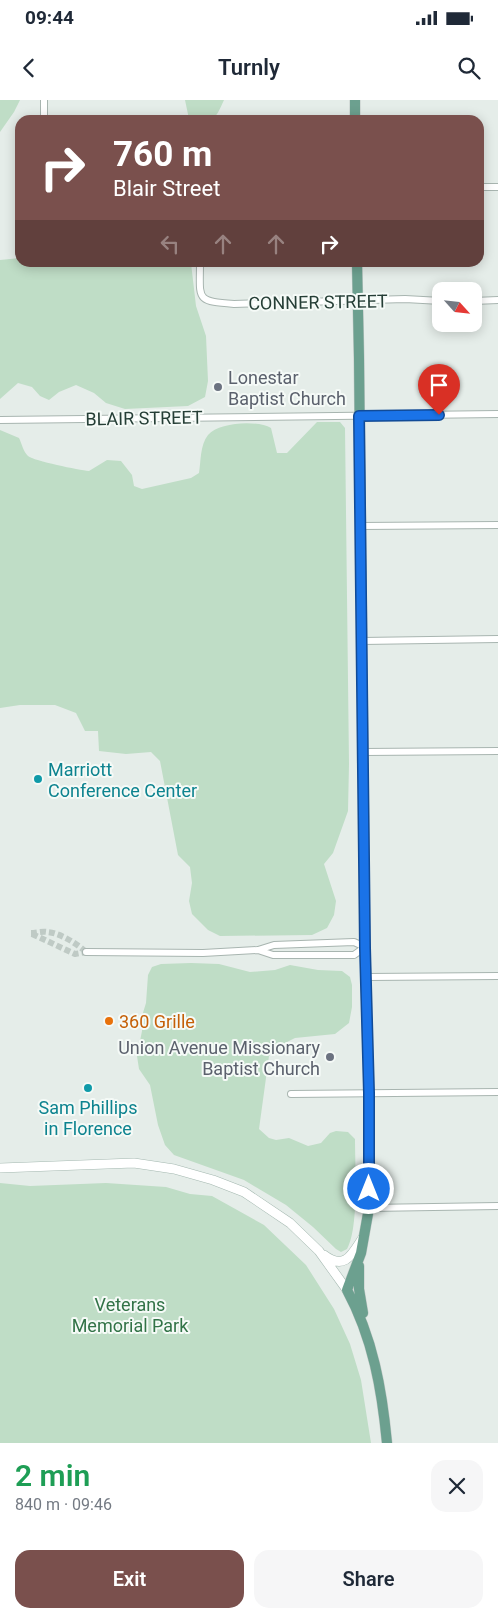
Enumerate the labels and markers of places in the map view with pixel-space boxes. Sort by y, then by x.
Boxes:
pin [418,364,460,415]
place label: Lonestar Baptist Church [228,367,346,409]
marker: Lonestar Baptist Church [212,381,224,393]
place label: Marriott Conference Center [48,759,197,801]
marker: Marriott Conference Center [32,773,44,785]
place label: 360 Grille [119,1011,195,1032]
marker: 360 Grille [103,1015,115,1027]
place label: Union Avenue Missionary Baptist Church [118,1037,320,1079]
marker: Union Avenue Missionary Baptist Church [324,1051,336,1063]
marker: Sam Phillips in Florence [82,1082,94,1094]
place label: Sam Phillips in Florence [39,1097,137,1139]

